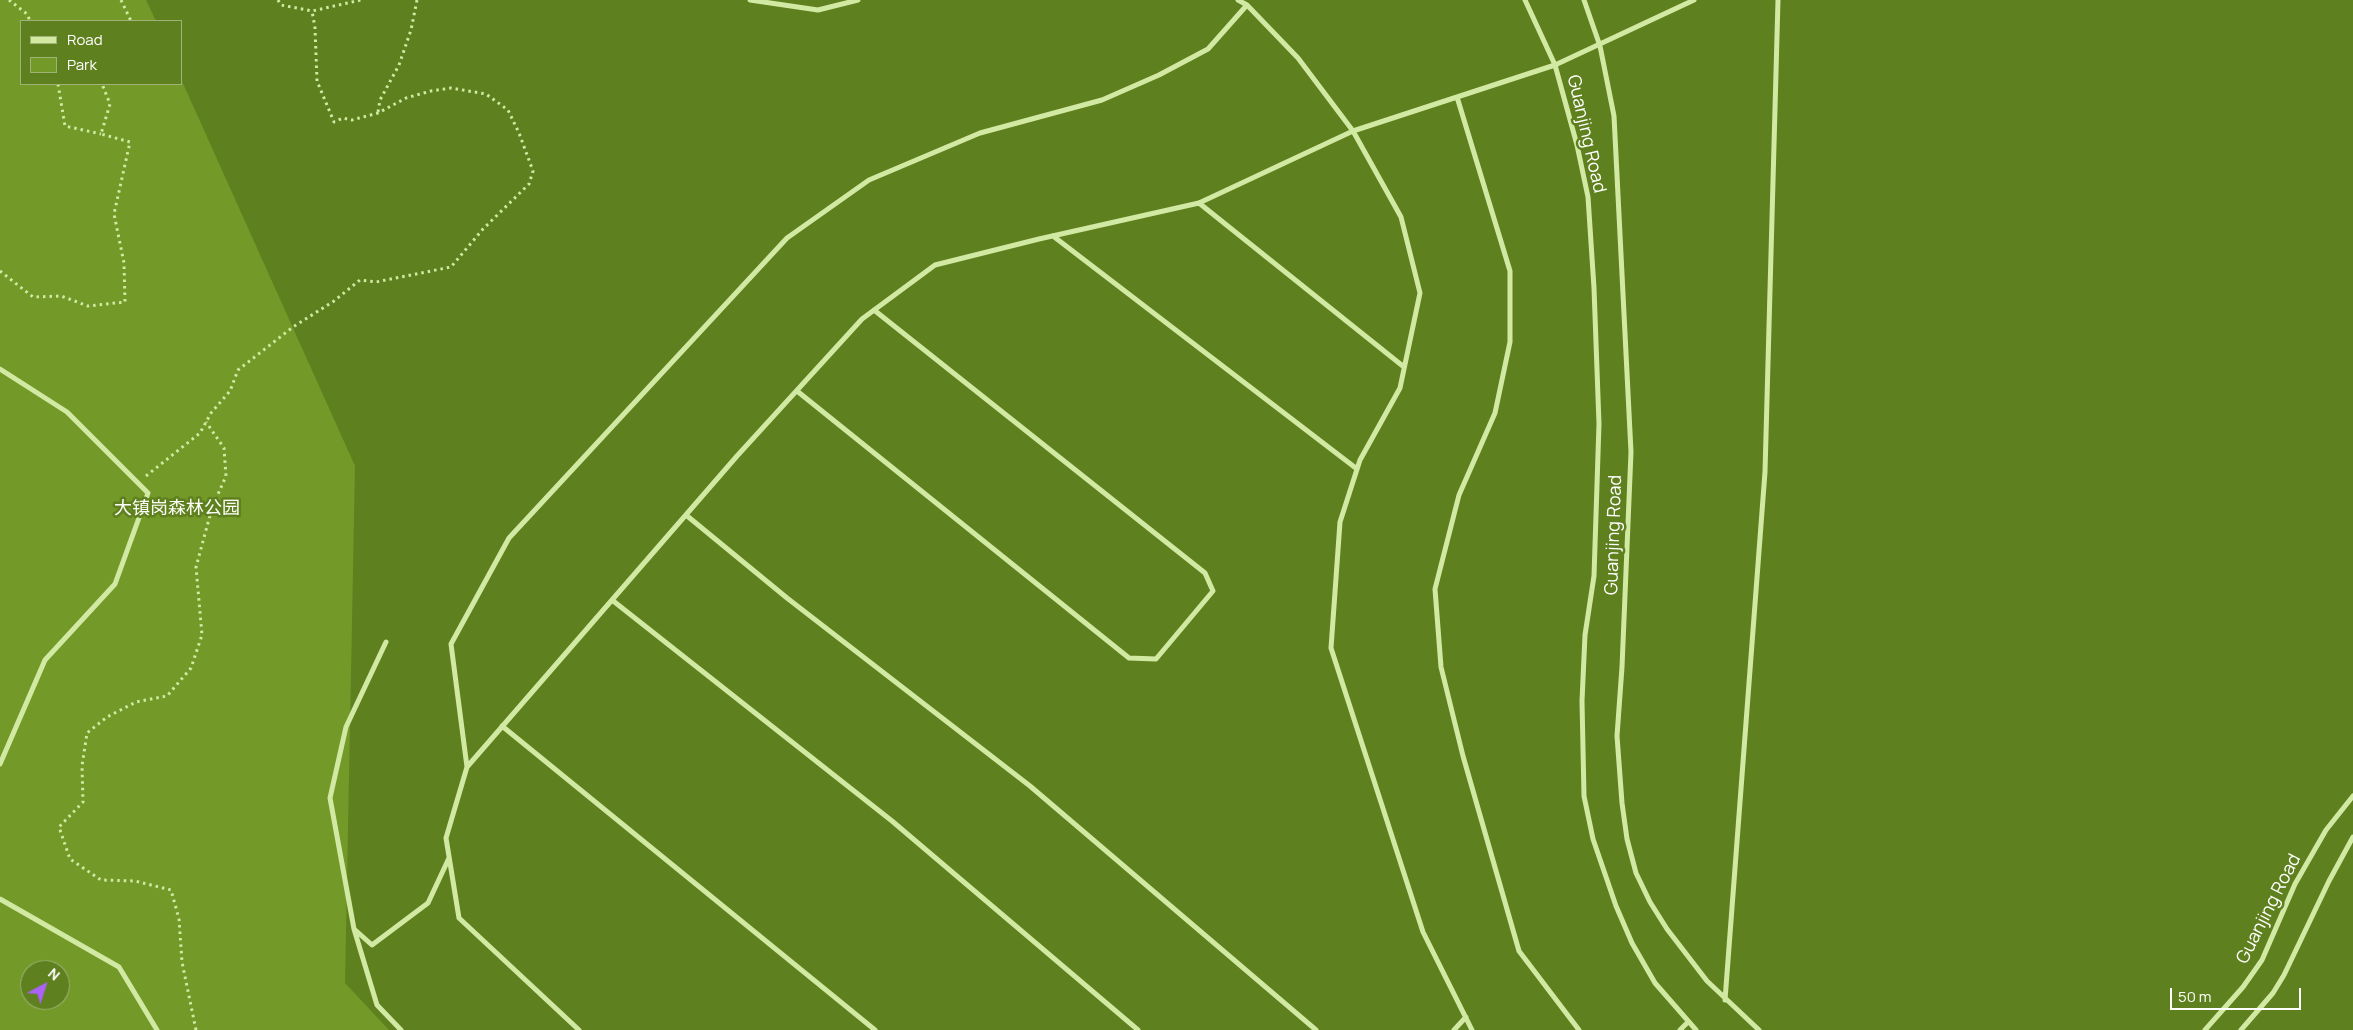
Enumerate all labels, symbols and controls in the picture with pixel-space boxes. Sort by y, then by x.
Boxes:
legend [20,20,182,85]
text: Road [67,29,103,50]
text: Park [67,54,97,75]
street label: Guanjing Road [1562,73,1610,195]
street label: Guanjing Road [1601,474,1627,596]
park label: 大镇岗森林公园 [114,498,240,520]
street label: Guanjing Road [2232,850,2306,968]
north arrow [20,960,70,1010]
text: N [44,963,64,984]
scale bar [2173,978,2304,1010]
text: 50 m [2178,986,2212,1007]

